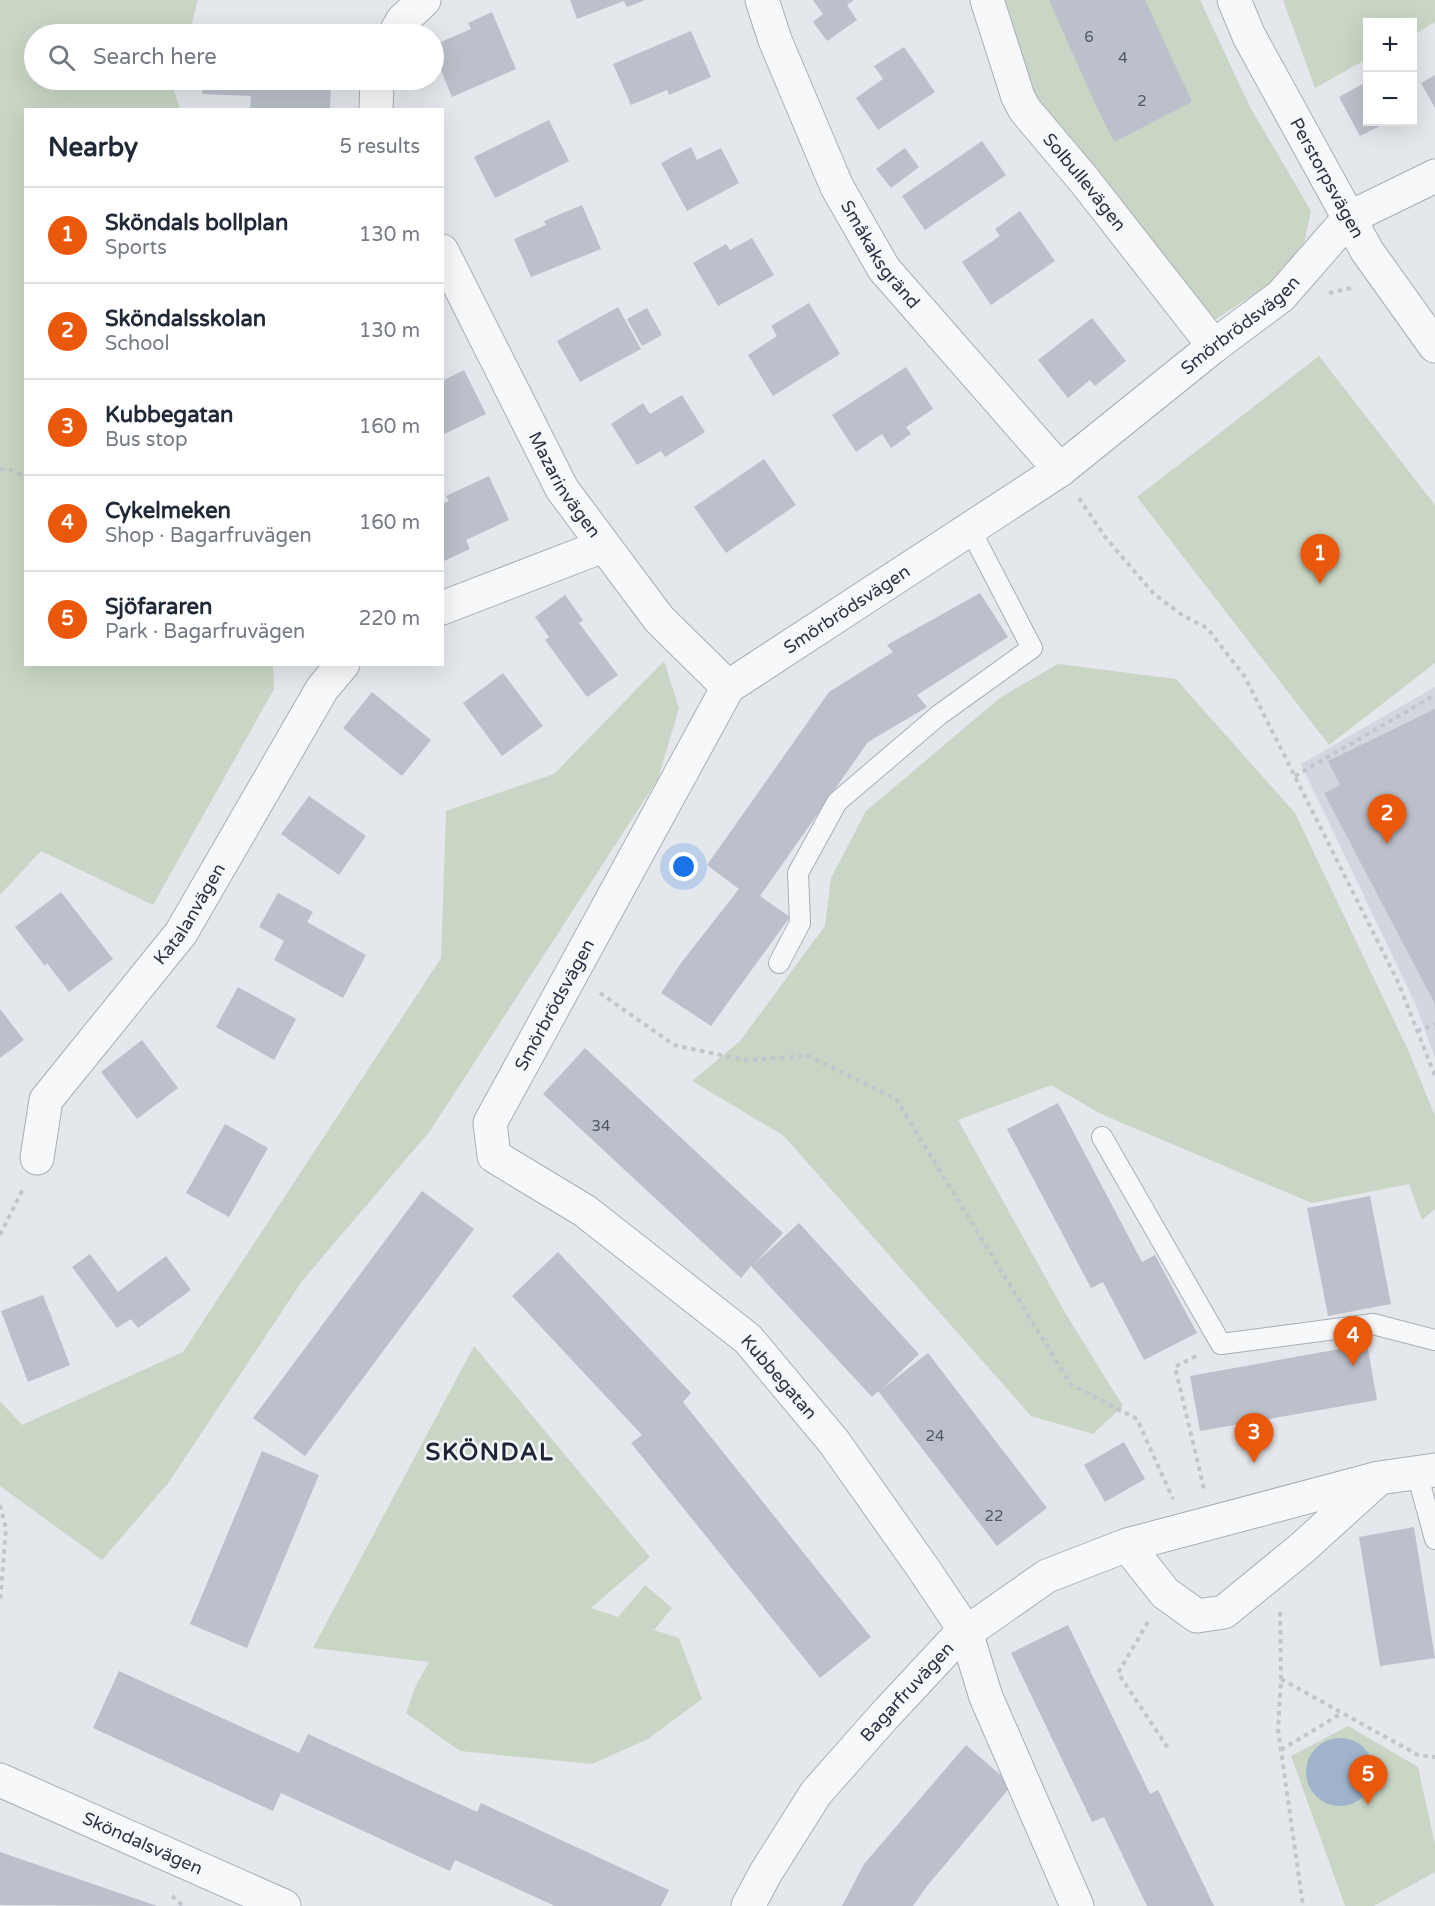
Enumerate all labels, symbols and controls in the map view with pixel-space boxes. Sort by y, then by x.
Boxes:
map controls [1363,18,1417,126]
button: + [1363,18,1417,72]
search box [24,24,444,90]
house number: 6 [1084,28,1094,46]
icon: search [45,41,78,74]
text: Search here [93,44,217,70]
house number: 4 [1118,49,1128,67]
button: − [1363,72,1417,126]
house number: 2 [1137,92,1147,110]
street label: Perstorpsvägen [1285,114,1369,242]
street label: Solbullevägen [1038,128,1131,235]
text: Nearby [48,132,138,163]
text: 5 results [340,135,420,159]
street label: Småkaksgränd [836,196,925,313]
text: Sköndals bollplan [105,210,288,236]
text: 1 [61,223,74,247]
text: 130 m [359,223,420,247]
text: Sports [105,236,167,260]
street label: Smörbrödsvägen [1176,271,1305,379]
text: Sköndalsskolan [105,306,266,332]
text: 2 [61,319,74,343]
text: 130 m [359,319,420,343]
text: School [105,332,169,356]
text: Kubbegatan [105,402,234,428]
text: 3 [61,415,74,439]
text: 160 m [359,415,420,439]
text: Bus stop [105,428,188,452]
street label: Mazarinvägen [524,428,605,542]
text: Cykelmeken [105,498,231,524]
text: 4 [61,511,74,535]
text: 160 m [359,511,420,535]
text: Shop · Bagarfruvägen [105,524,312,548]
pin: 1 [1300,534,1340,584]
street label: Smörbrödsvägen [780,560,914,659]
text: Sjöfararen [105,594,212,620]
text: 5 [61,607,74,631]
text: 220 m [359,607,420,631]
text: Park · Bagarfruvägen [105,620,305,644]
pin: 2 [1368,794,1406,844]
your location [669,852,698,881]
street label: Katalanvägen [149,859,230,969]
street label: Smörbrödsvägen [510,935,599,1074]
house number: 34 [592,1117,610,1135]
pin: 4 [1334,1316,1372,1366]
street label: Kubbegatan [736,1330,822,1424]
pin: 3 [1234,1414,1274,1463]
house number: 24 [926,1427,944,1445]
district label: SKÖNDAL [426,1438,554,1467]
house number: 22 [985,1507,1003,1525]
street label: Bagarfruvägen [856,1637,958,1746]
pin: 5 [1348,1756,1388,1805]
street label: Sköndalsvägen [79,1807,206,1880]

